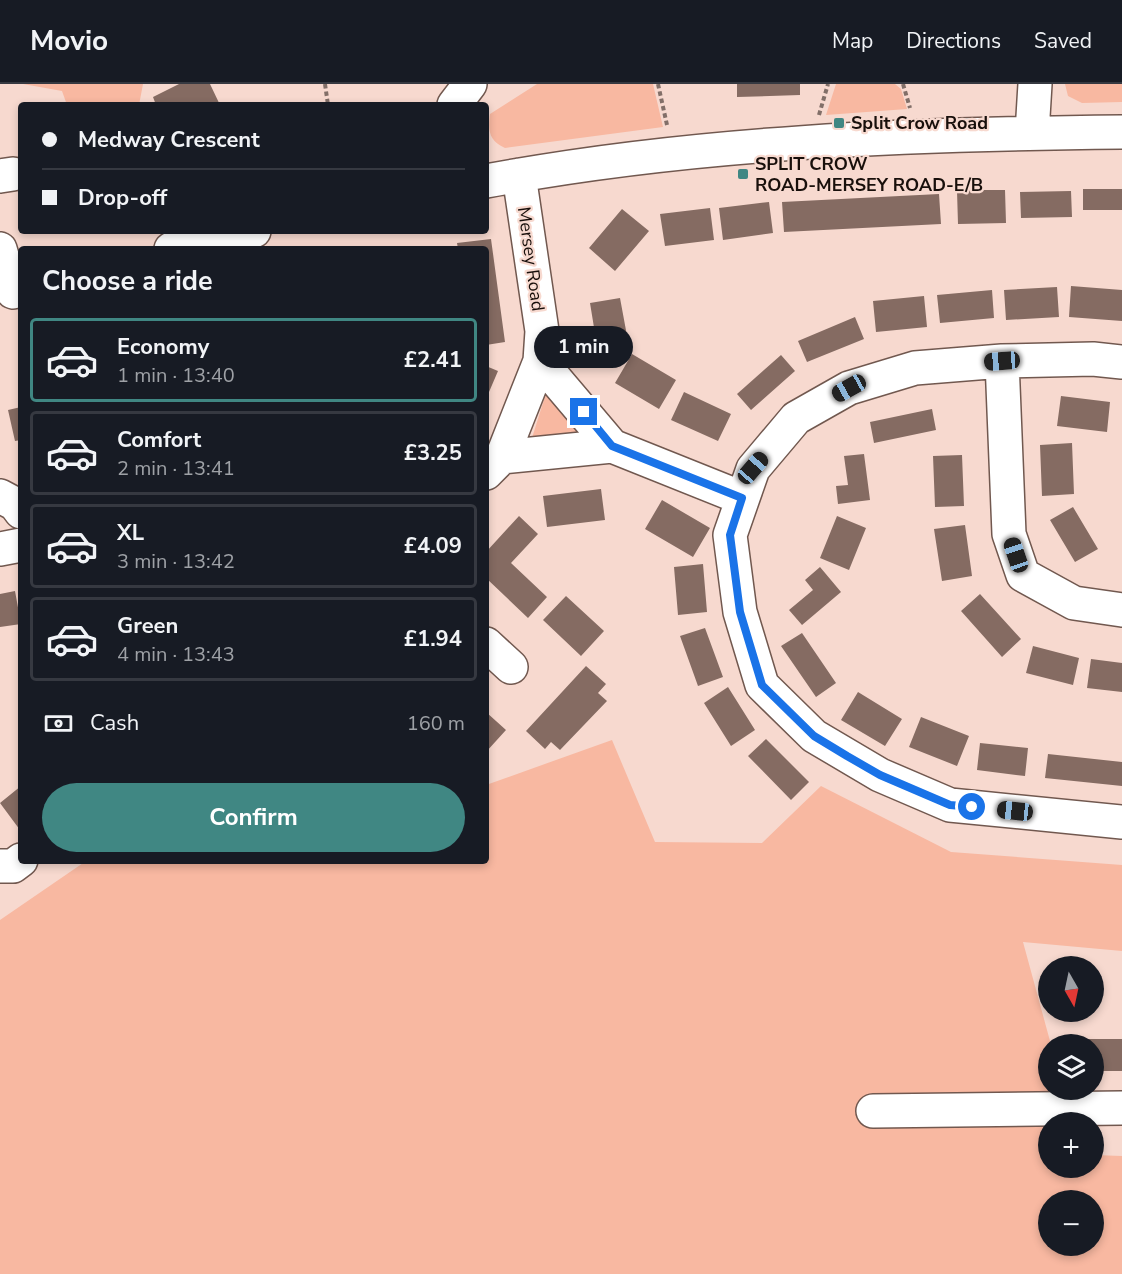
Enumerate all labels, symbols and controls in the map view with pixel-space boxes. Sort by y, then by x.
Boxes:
text: Movio [30,22,108,60]
text: Map [832,27,873,55]
text: Directions [906,27,1001,55]
text: Saved [1034,27,1092,55]
place label: Split Crow Road [851,111,988,135]
marker: Split Crow Road [832,116,846,130]
text: Medway Crescent [78,125,260,155]
place label: SPLIT CROW ROAD-MERSEY ROAD-E/B [755,152,983,197]
marker: SPLIT CROW ROAD-MERSEY ROAD-E/B [736,167,750,181]
text: Drop-off [78,183,167,213]
street label: Mersey Road [512,205,550,313]
text: Choose a ride [42,263,213,300]
callout: 1 min [534,325,634,367]
text: Economy [117,332,209,362]
icon: car [45,333,99,387]
text: 1 min [558,333,609,360]
text: £2.41 [404,345,462,375]
car [983,351,1021,371]
text: 1 min · 13:40 [117,362,235,389]
car [829,371,869,405]
route end [570,398,597,425]
text: Comfort [117,425,201,455]
icon: car [45,426,99,480]
text: £3.25 [404,438,462,468]
car [734,449,772,487]
text: 2 min · 13:41 [117,455,235,482]
text: XL [117,518,144,548]
icon: car [45,519,99,573]
text: £4.09 [404,531,462,561]
car [1002,535,1030,575]
text: 3 min · 13:42 [117,548,235,575]
text: Green [117,611,178,641]
icon: car [45,612,99,666]
text: £1.94 [404,624,462,654]
text: 4 min · 13:43 [117,641,235,668]
icon: cash [42,707,75,740]
text: Cash [90,708,139,738]
text: 160 m [407,710,465,737]
button: Confirm [42,783,465,852]
route start [958,793,985,820]
car [996,800,1034,822]
north arrow [1038,956,1104,1022]
map controls [1038,956,1104,1256]
button: layers [1038,1034,1104,1100]
button: + [1038,1112,1104,1178]
button: − [1038,1190,1104,1256]

